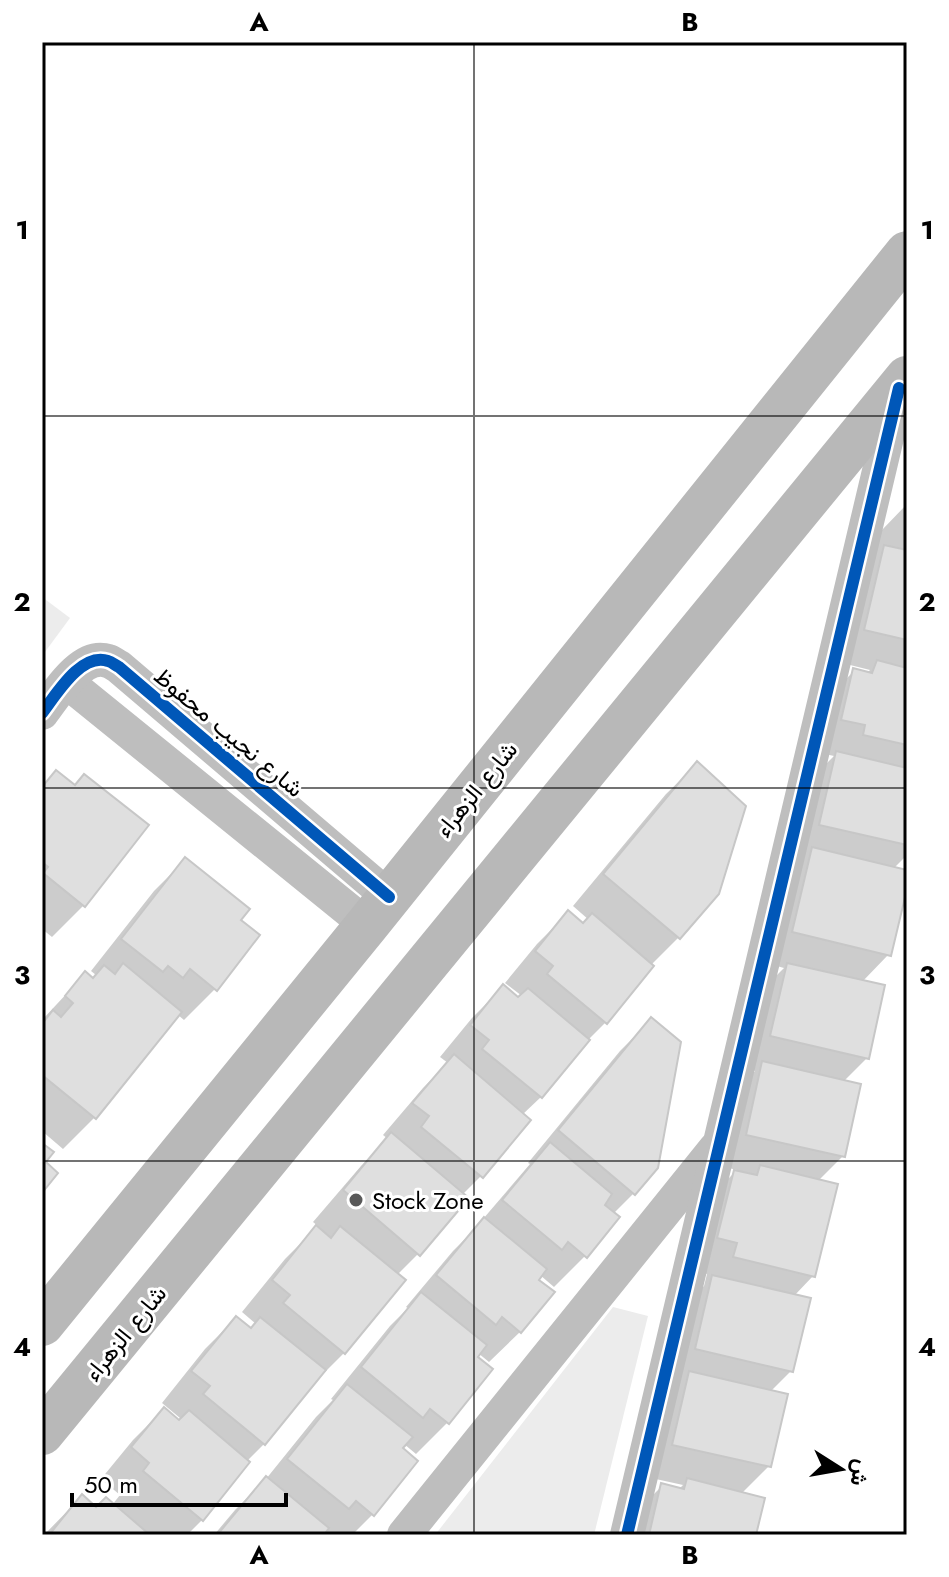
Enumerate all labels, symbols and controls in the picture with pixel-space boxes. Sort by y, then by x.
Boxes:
text: A [248,3,269,41]
text: B [681,3,699,41]
text: 1 [15,211,29,249]
text: 1 [920,211,934,249]
text: 2 [13,583,31,621]
text: 2 [918,583,936,621]
street label: شارع نجيب محفوظ [146,659,312,805]
street label: شارع الزهراء [426,733,526,845]
text: 3 [14,956,30,994]
text: 3 [919,956,935,994]
place label: Stock Zone [372,1183,484,1218]
marker: Stock Zone [347,1191,365,1209]
street label: شارع الزهراء [75,1277,175,1389]
text: 4 [13,1328,31,1366]
text: 4 [918,1328,936,1366]
north arrow [801,1429,881,1509]
scale bar [72,1457,286,1507]
text: ش [842,1457,879,1489]
text: 50 m [84,1467,138,1502]
text: A [248,1536,269,1574]
text: B [681,1536,699,1574]

